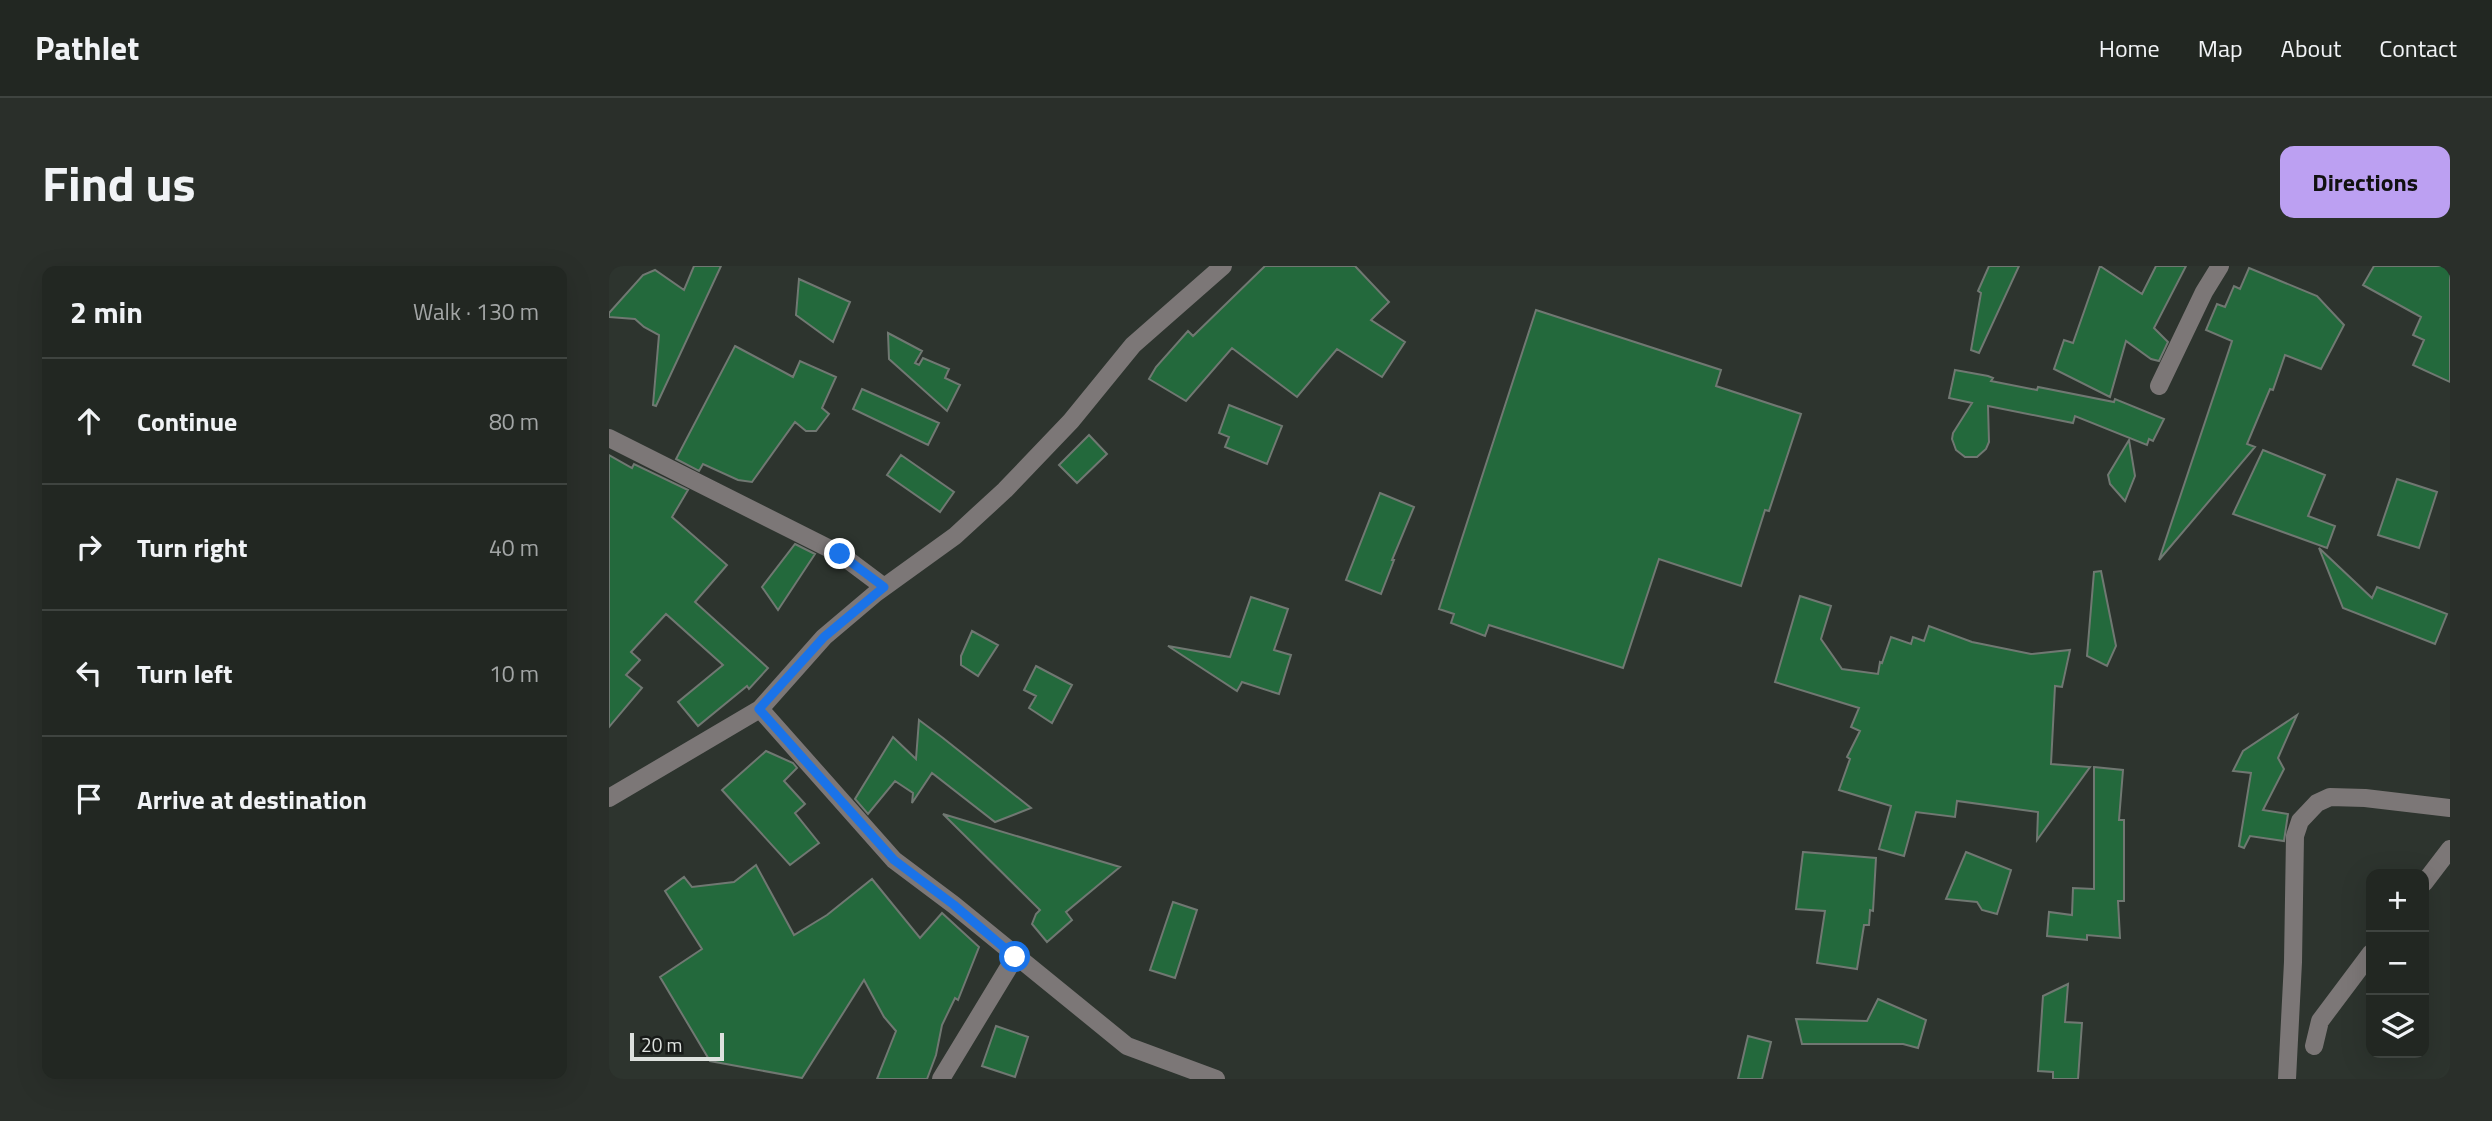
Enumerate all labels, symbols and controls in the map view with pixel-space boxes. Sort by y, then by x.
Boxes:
text: Pathlet [35,23,139,73]
text: Home [2099,30,2160,66]
text: Map [2198,30,2243,66]
text: About [2281,30,2341,66]
text: Contact [2379,30,2457,66]
text: Find us [42,145,196,220]
button: Directions [2280,146,2450,218]
text: 2 min [70,289,143,335]
text: Walk · 130 m [413,294,539,329]
icon: ahead [70,402,108,440]
text: Continue [137,402,237,441]
text: 80 m [489,404,539,439]
icon: right [70,528,108,566]
text: Turn right [137,528,248,567]
text: 40 m [489,530,539,565]
route end [824,538,855,569]
icon: left [70,654,108,692]
text: Turn left [137,654,232,693]
text: 10 m [489,656,539,691]
icon: arrive [70,780,108,818]
text: Arrive at destination [137,780,367,819]
map controls [2366,869,2429,1058]
button: + [2366,869,2429,932]
button: − [2366,932,2429,995]
route start [999,941,1030,972]
button: layers [2366,995,2429,1058]
scale bar [630,1030,725,1062]
text: 20 m [641,1030,682,1059]

